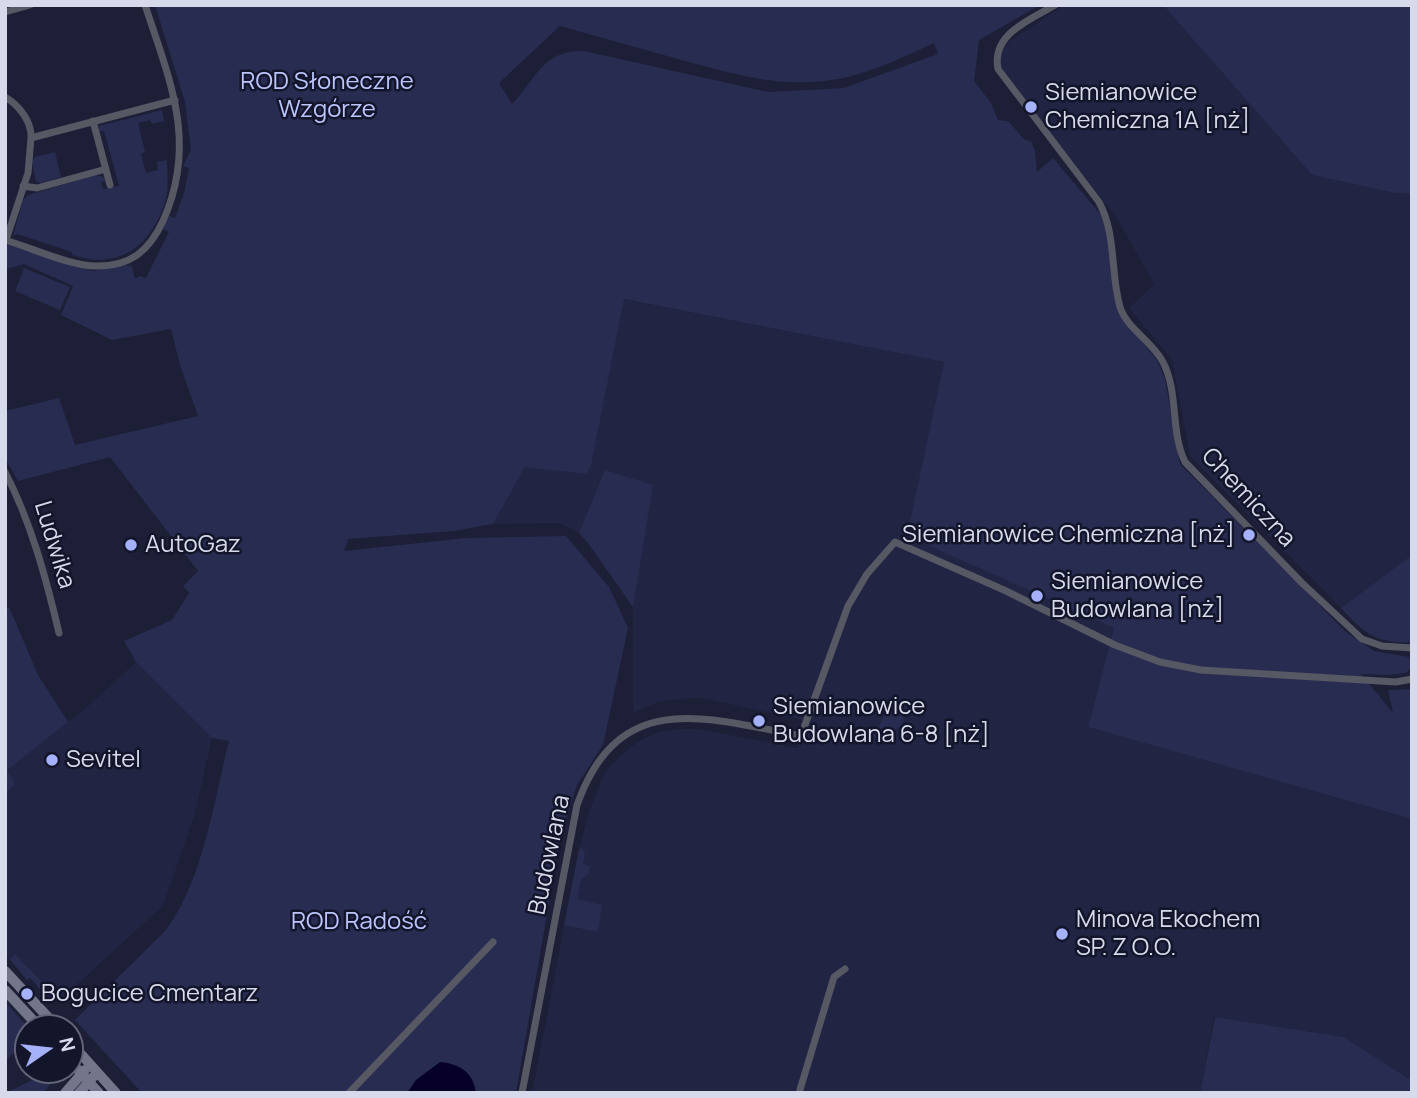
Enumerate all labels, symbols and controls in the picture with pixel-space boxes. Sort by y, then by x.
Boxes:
park label: ROD Słoneczne Wzgórze [240,68,414,124]
place label: Siemianowice Chemiczna 1A [nż] [1045,79,1250,135]
marker: Siemianowice Chemiczna 1A [nż] [1023,99,1039,115]
street label: Chemiczna [1195,443,1301,553]
street label: Ludwika [27,498,81,592]
place label: Siemianowice Chemiczna [nż] [902,521,1235,549]
marker: Siemianowice Chemiczna [nż] [1241,527,1257,543]
place label: AutoGaz [145,531,241,559]
marker: AutoGaz [123,537,139,553]
place label: Siemianowice Budowlana [nż] [1051,568,1224,624]
marker: Siemianowice Budowlana [nż] [1029,588,1045,604]
place label: Siemianowice Budowlana 6-8 [nż] [773,693,990,749]
marker: Siemianowice Budowlana 6-8 [nż] [751,713,767,729]
place label: Sevitel [66,746,141,774]
marker: Sevitel [44,752,60,768]
street label: Budowlana [523,792,577,918]
place label: Minova Ekochem SP. Z O.O. [1076,906,1260,962]
park label: ROD Radość [291,908,427,936]
marker: Minova Ekochem SP. Z O.O. [1054,926,1070,942]
place label: Bogucice Cmentarz [41,980,258,1008]
marker: Bogucice Cmentarz [19,986,35,1002]
north arrow [14,1014,84,1084]
text: N [53,1035,82,1054]

